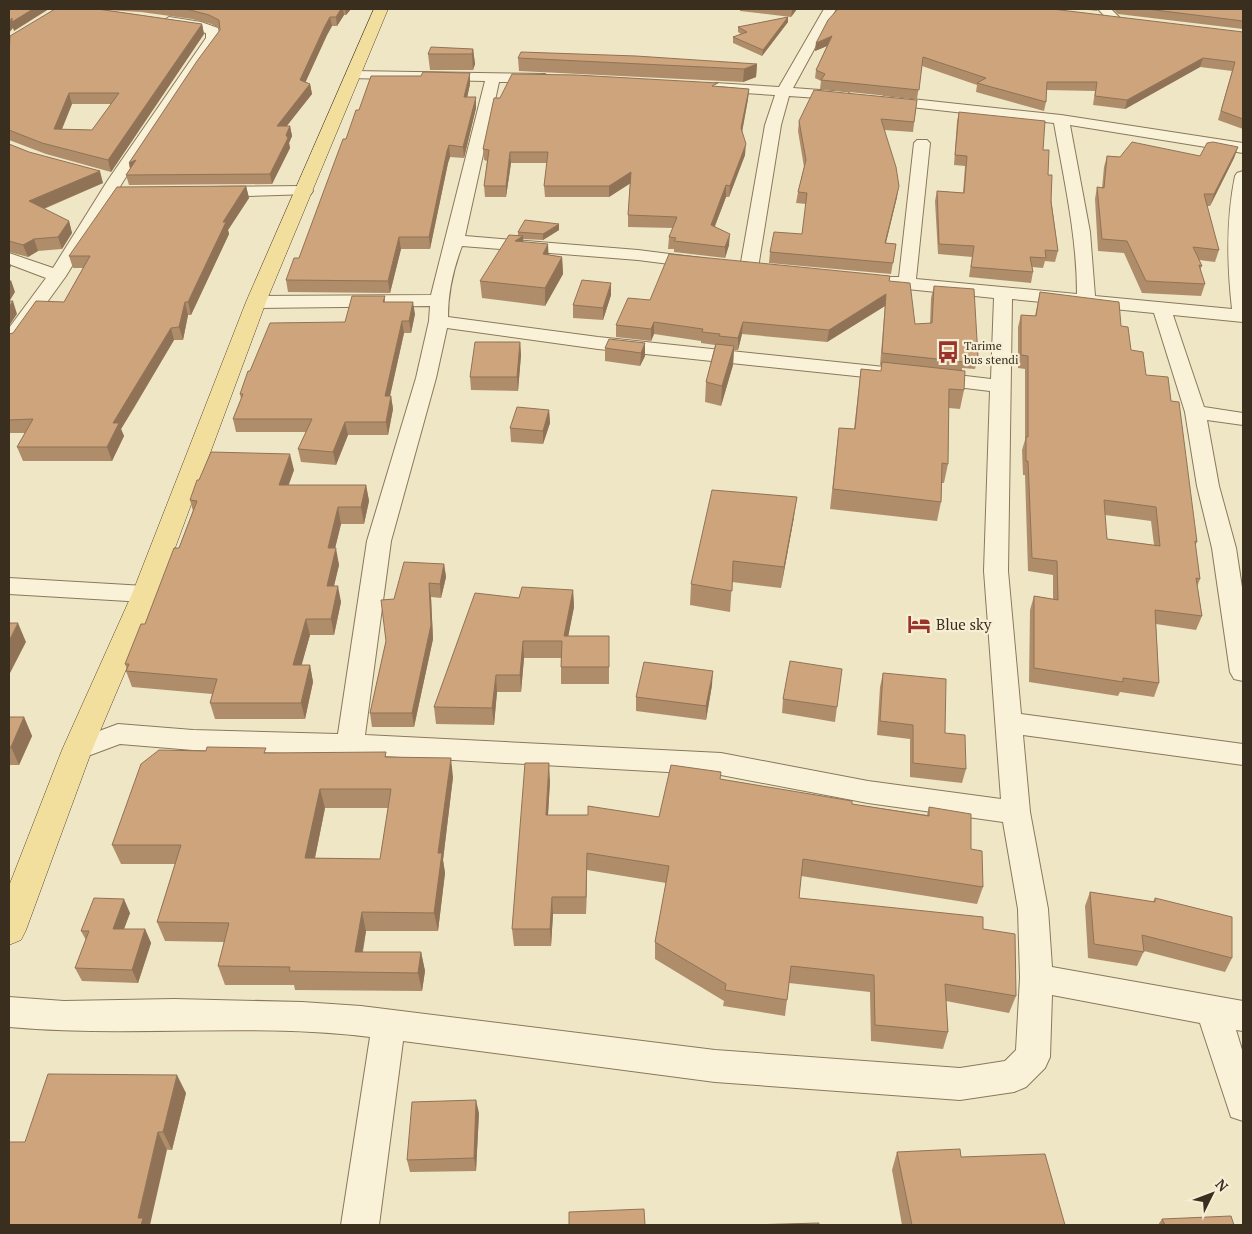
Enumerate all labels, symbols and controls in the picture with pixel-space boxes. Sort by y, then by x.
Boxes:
place label: Tarime bus stendi [964,338,1019,367]
bus stop icon: Tarime bus stendi [935,339,961,365]
hotel icon: Blue sky [906,611,932,637]
place label: Blue sky [936,614,992,634]
north arrow [1187,1169,1237,1219]
text: N [1211,1175,1233,1196]

